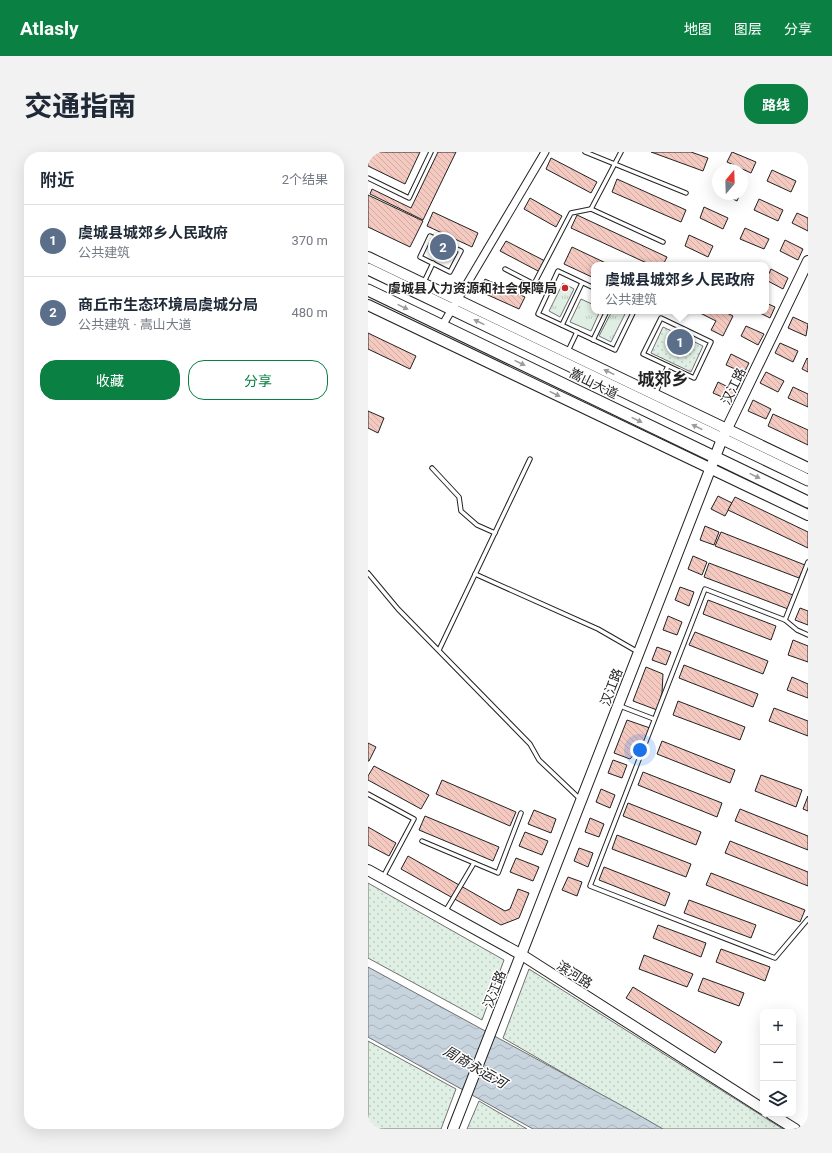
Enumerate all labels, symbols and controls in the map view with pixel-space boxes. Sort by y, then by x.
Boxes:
text: Atlasly [20,17,79,40]
text: 地图 [684,21,712,37]
text: 图层 [734,21,762,37]
text: 分享 [784,21,812,37]
button: 路线 [744,84,808,124]
text: 交通指南 [24,90,136,123]
north arrow [712,164,748,200]
text: 附近 [40,170,74,190]
text: 2个结果 [282,172,328,187]
text: 虞城县城郊乡人民政府 [78,224,228,242]
pin: 2 [430,232,456,262]
text: 1 [49,233,57,248]
text: 370 m [291,233,328,248]
text: 公共建筑 [78,245,130,260]
popup [591,262,769,314]
text: 虞城县城郊乡人民政府 [605,271,755,289]
place label: 虞城县人力资源和社会保障局 [388,281,557,296]
marker: 虞城县人力资源和社会保障局 [560,283,570,293]
text: 公共建筑 [605,292,657,307]
text: 商丘市生态环境局虞城分局 [78,296,258,314]
one-way arrow [397,304,409,310]
text: 2 [49,305,57,320]
text: 480 m [291,305,328,320]
text: 公共建筑 · 嵩山大道 [78,317,192,332]
one-way arrow [473,319,485,325]
pin: 1 [667,327,693,357]
button: 收藏 [40,360,180,400]
button: 分享 [188,360,328,400]
one-way arrow [515,360,526,366]
street label: 嵩山大道 [567,365,620,402]
street label: 汉江路 [718,365,749,407]
one-way arrow [603,369,614,375]
district label: 城郊乡 [638,369,689,389]
one-way arrow [549,391,560,397]
one-way arrow [632,417,643,423]
one-way arrow [691,424,703,430]
one-way arrow [749,473,760,479]
street label: 汉江路 [597,666,625,708]
your location [630,740,650,760]
street label: 滨河路 [554,958,595,991]
street label: 汉江路 [480,968,509,1010]
map controls [760,1009,796,1117]
button: + [760,1009,796,1045]
water label: 周商永运河 [441,1043,512,1093]
button: − [760,1045,796,1081]
button: layers [760,1081,796,1117]

